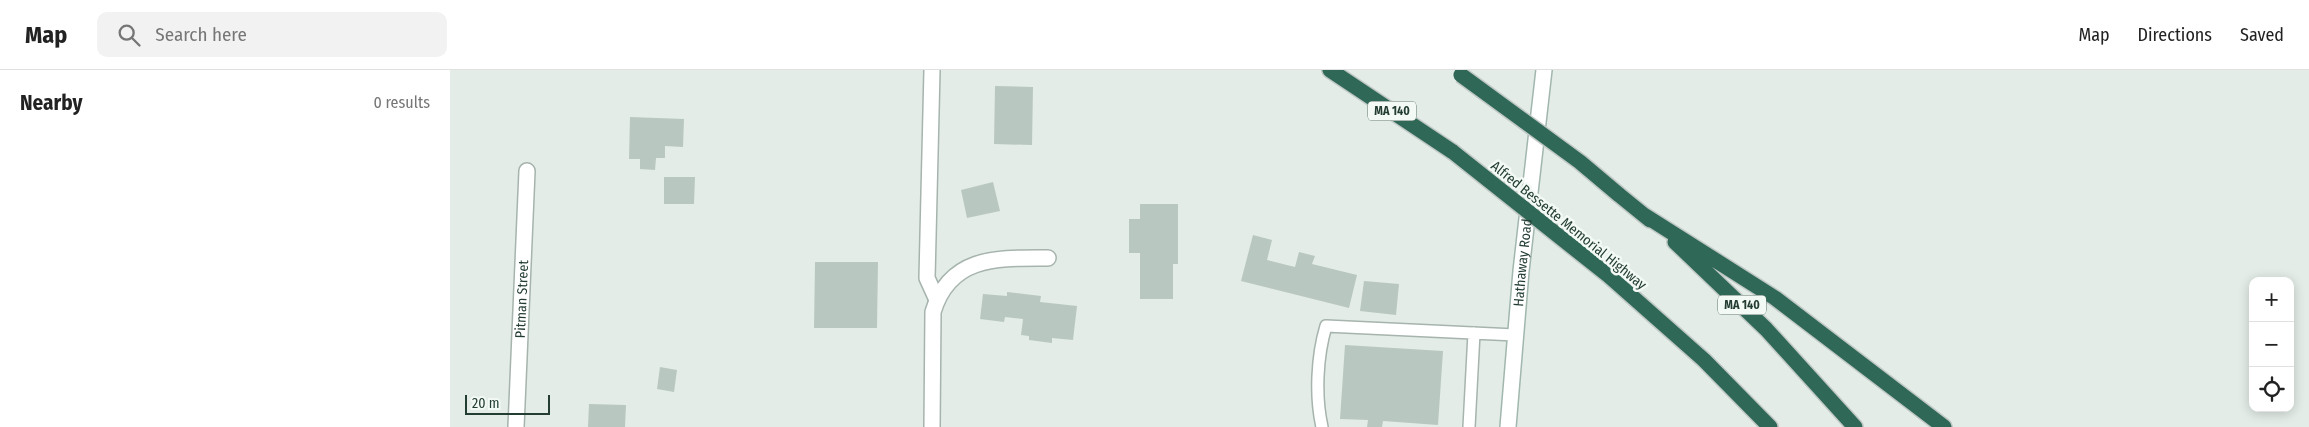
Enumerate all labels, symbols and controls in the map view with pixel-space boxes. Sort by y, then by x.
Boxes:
search box [97,12,447,57]
text: Map [25,21,67,49]
icon: search [115,21,143,49]
text: Search here [155,23,247,46]
text: Map [2078,24,2110,46]
text: Directions [2138,24,2212,46]
text: Saved [2240,24,2284,46]
text: Nearby [20,90,82,116]
text: 0 results [373,93,430,112]
road number: MA 140 [1368,101,1416,120]
street label: Alfred Bessette Memorial Highway [1488,157,1650,294]
street label: Hathaway Road [1510,218,1536,307]
street label: Pitman Street [512,259,532,339]
map controls [2249,277,2294,412]
button: + [2249,277,2294,322]
road number: MA 140 [1718,296,1766,314]
button: − [2249,322,2294,367]
button: locate [2249,367,2294,412]
scale bar [465,392,550,415]
text: 20 m [472,395,500,412]

